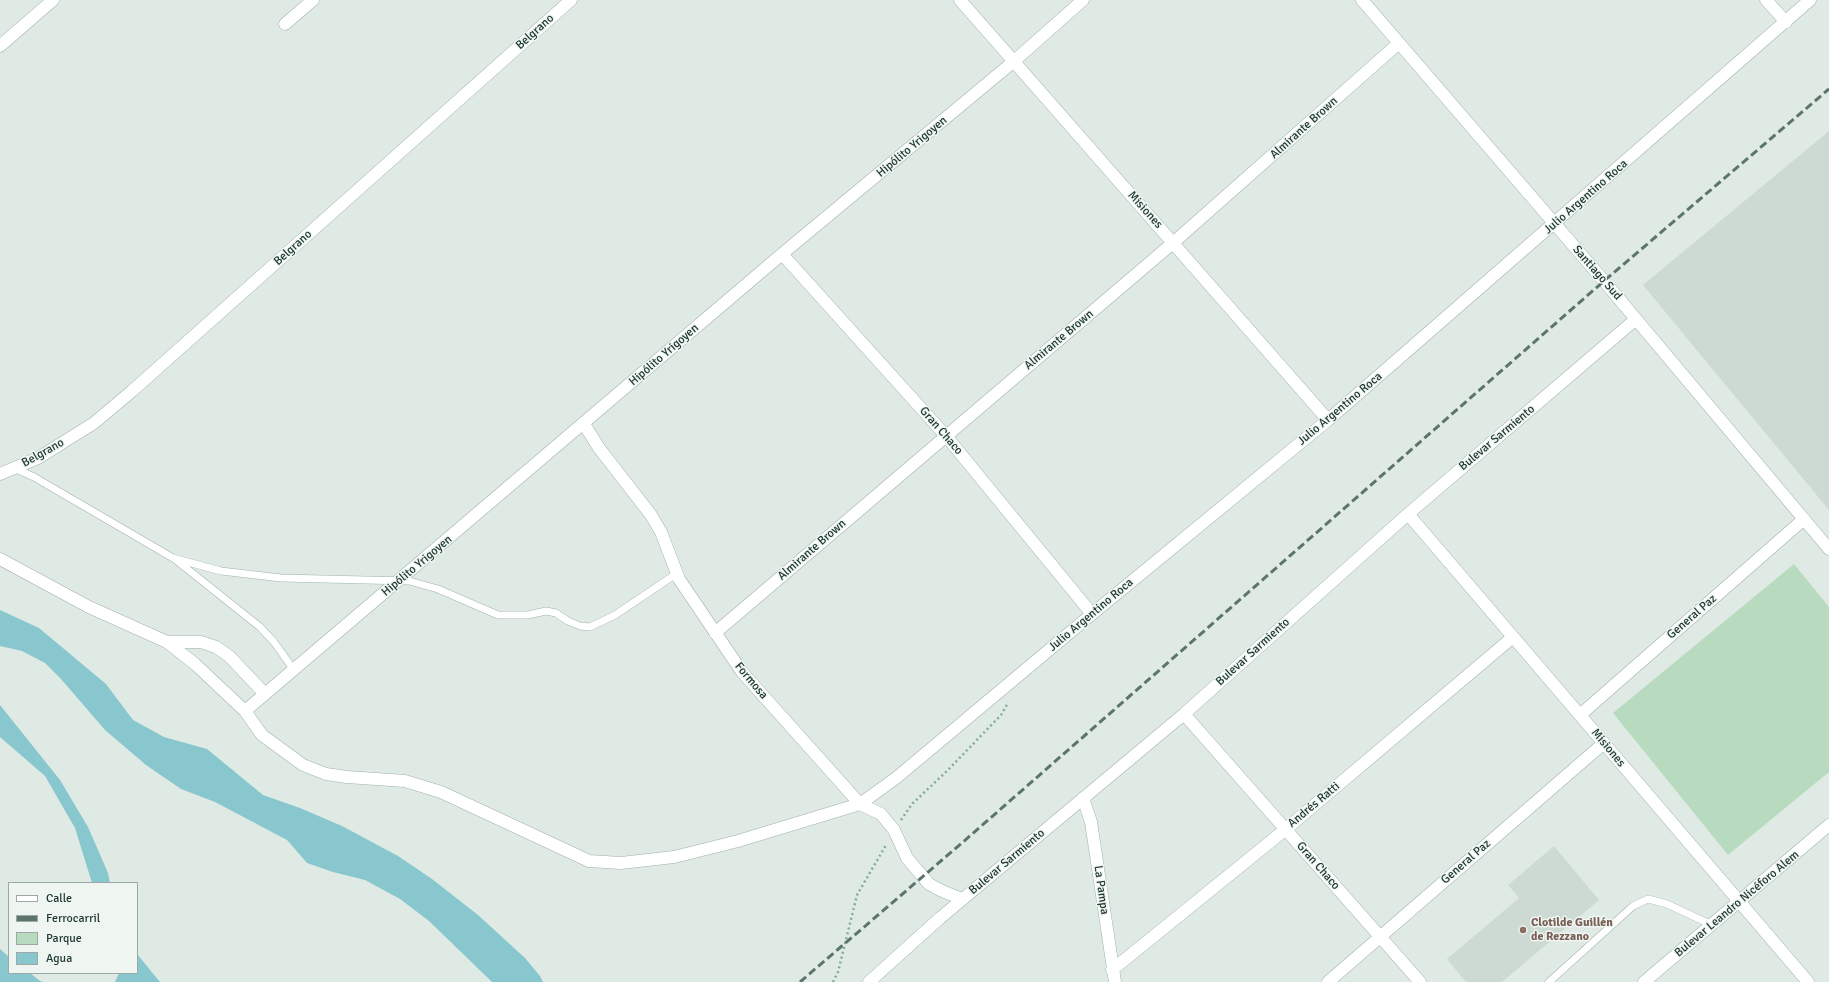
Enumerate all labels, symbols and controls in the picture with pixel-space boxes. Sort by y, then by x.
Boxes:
street label: Belgrano [513,11,557,53]
street label: Almirante Brown [1267,94,1341,162]
street label: Hipólito Yrigoyen [874,113,950,181]
street label: Julio Argentino Roca [1541,157,1631,237]
street label: Misiones [1124,188,1166,232]
street label: Belgrano [271,227,315,269]
street label: Santiago Sud [1569,243,1625,303]
street label: Almirante Brown [1021,307,1097,373]
street label: Hipólito Yrigoyen [626,321,702,389]
street label: Julio Argentino Roca [1295,369,1385,449]
street label: Bulevar Sarmiento [1456,402,1538,474]
street label: Gran Chaco [916,404,966,458]
street label: Belgrano [19,435,67,471]
street label: Almirante Brown [775,516,849,584]
street label: Hipólito Yrigoyen [379,532,455,600]
street label: Julio Argentino Roca [1046,575,1136,655]
street label: General Paz [1664,592,1720,642]
street label: Bulevar Sarmiento [1213,615,1293,689]
street label: Formosa [731,660,771,702]
street label: Misiones [1588,726,1628,770]
street label: Andrés Ratti [1285,779,1343,831]
street label: Bulevar Sarmiento [966,826,1048,898]
street label: General Paz [1438,837,1494,887]
street label: Gran Chaco [1293,839,1343,893]
street label: Bulevar Leandro Nicéforo Alem [1672,848,1802,960]
street label: La Pampa [1090,864,1112,916]
legend [8,882,138,974]
text: Calle [46,891,72,906]
text: Ferrocarril [46,911,100,926]
place label: Clotilde Guillén de Rezzano [1531,916,1613,944]
marker: Clotilde Guillén de Rezzano [1518,925,1528,935]
text: Parque [46,931,82,946]
text: Agua [46,951,72,966]

